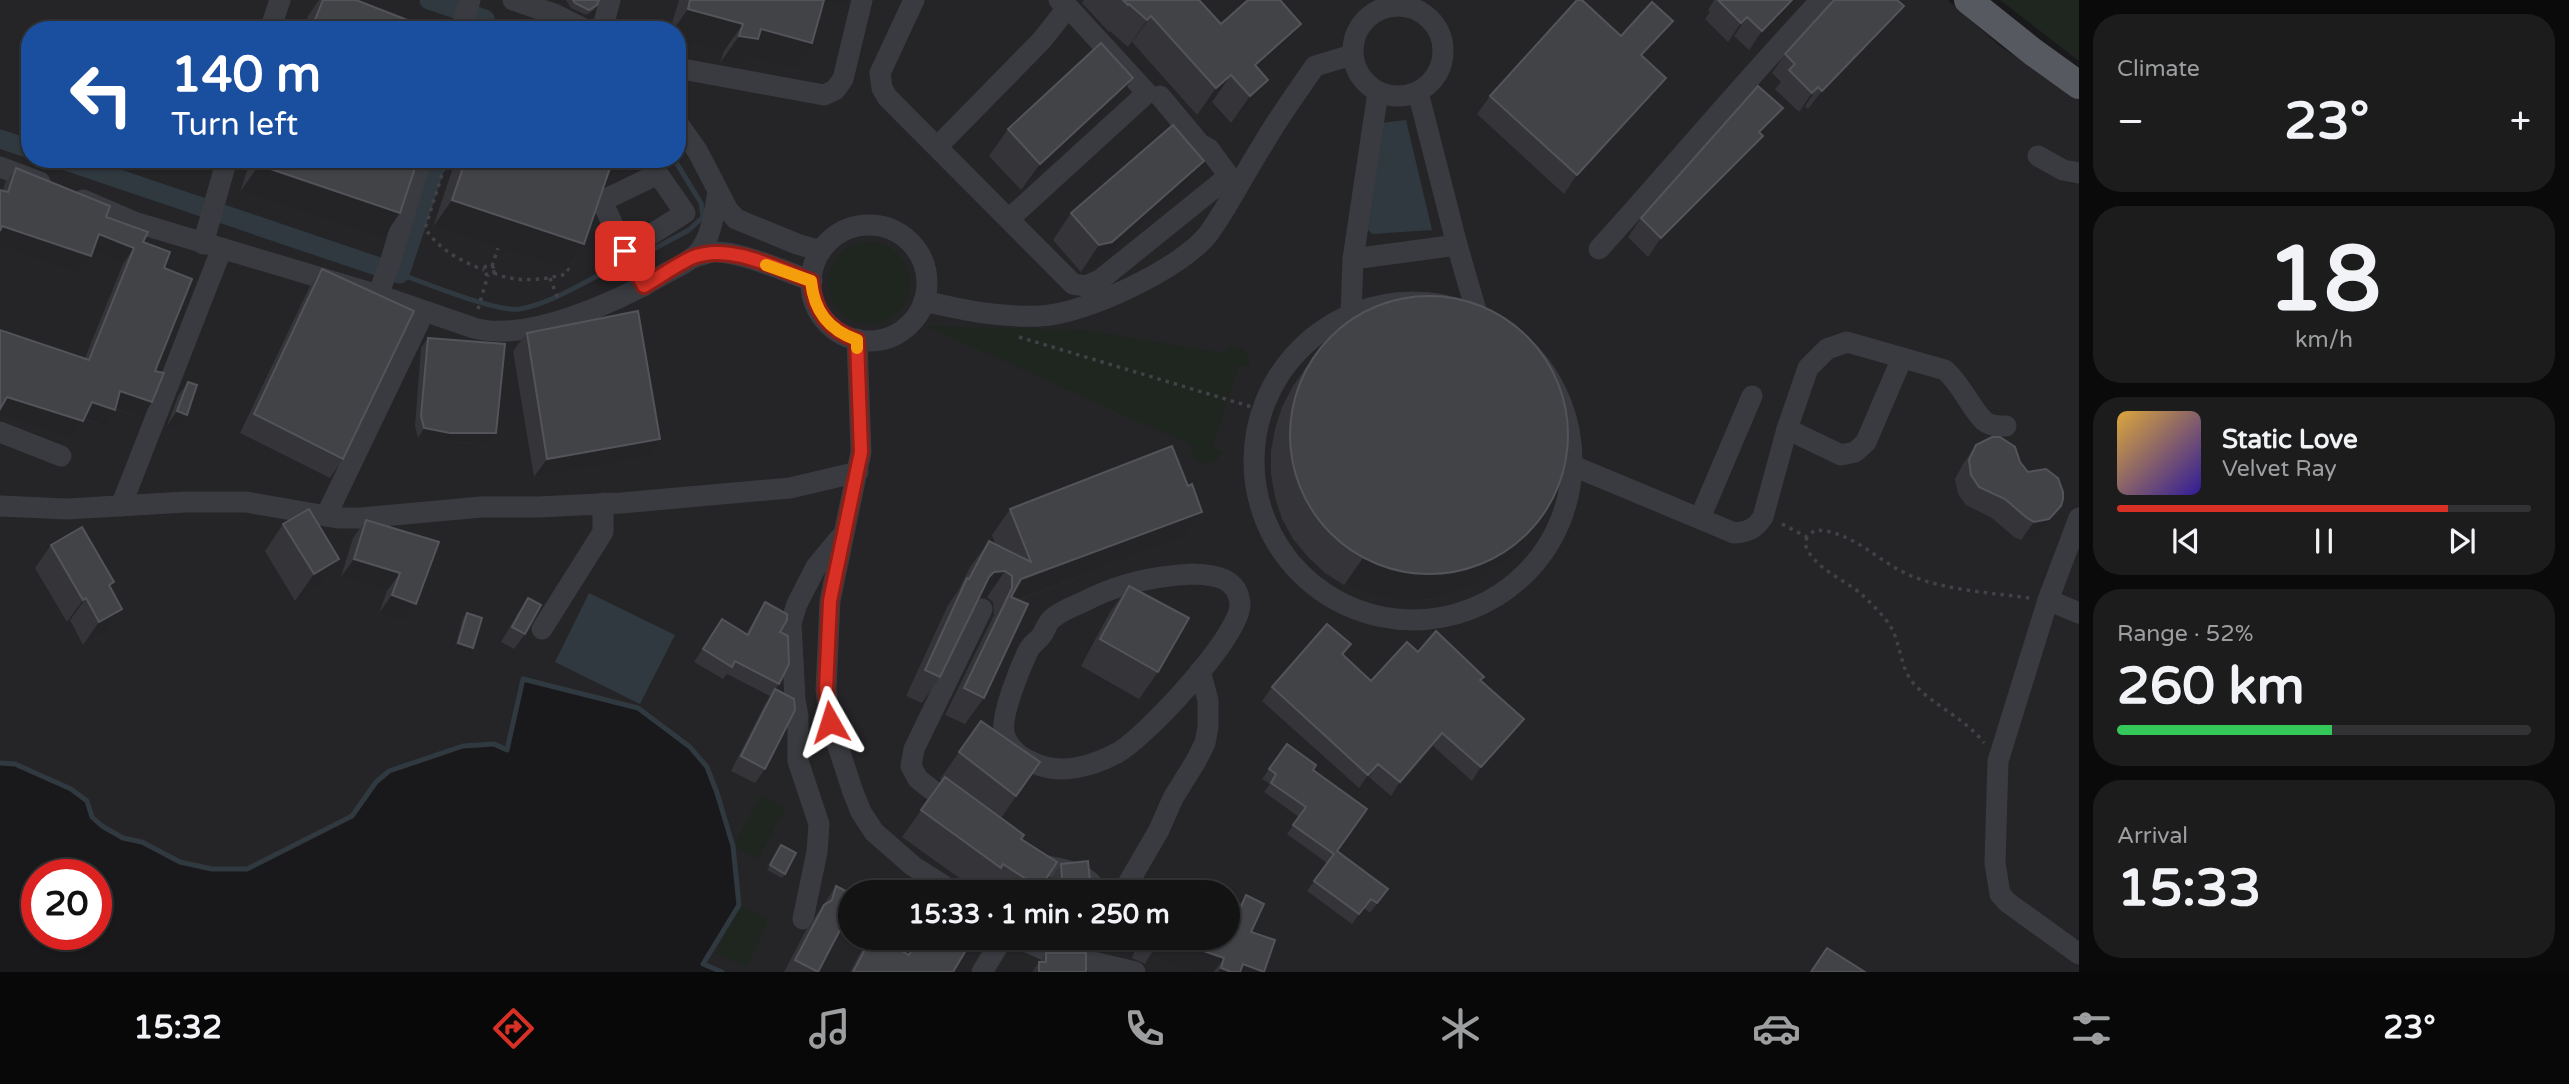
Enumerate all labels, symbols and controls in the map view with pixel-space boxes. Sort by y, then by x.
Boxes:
text: 140 m [171,46,321,105]
icon: left [56,49,147,140]
text: Climate [2117,55,2200,83]
text: 23° [2284,90,2369,153]
text: − [2117,99,2144,145]
text: + [2510,99,2531,145]
text: Turn left [171,106,298,144]
pin [595,221,655,281]
text: 18 [2267,225,2381,335]
icon: arrive [606,232,644,270]
text: km/h [2295,326,2353,354]
text: Static Love [2222,424,2358,455]
text: Velvet Ray [2222,455,2337,483]
icon: previous [2167,522,2205,560]
icon: pause [2305,522,2343,560]
icon: next [2443,522,2481,560]
text: Range · 52% [2117,620,2253,648]
text: 260 km [2117,655,2305,718]
position arrow [793,685,867,759]
text: Arrival [2117,822,2188,850]
text: 15:33 [2117,857,2261,920]
speed limit sign: 20 [21,859,112,950]
text: 15:33 · 1 min · 250 m [908,899,1170,930]
icon: directions [489,1004,538,1053]
icon: music [805,1004,854,1053]
icon: phone [1120,1004,1169,1053]
icon: climate [1436,1004,1485,1053]
icon: car [1752,1004,1801,1053]
icon: filters [2067,1004,2116,1053]
text: 15:32 [133,1009,222,1047]
text: 23° [2383,1009,2436,1047]

